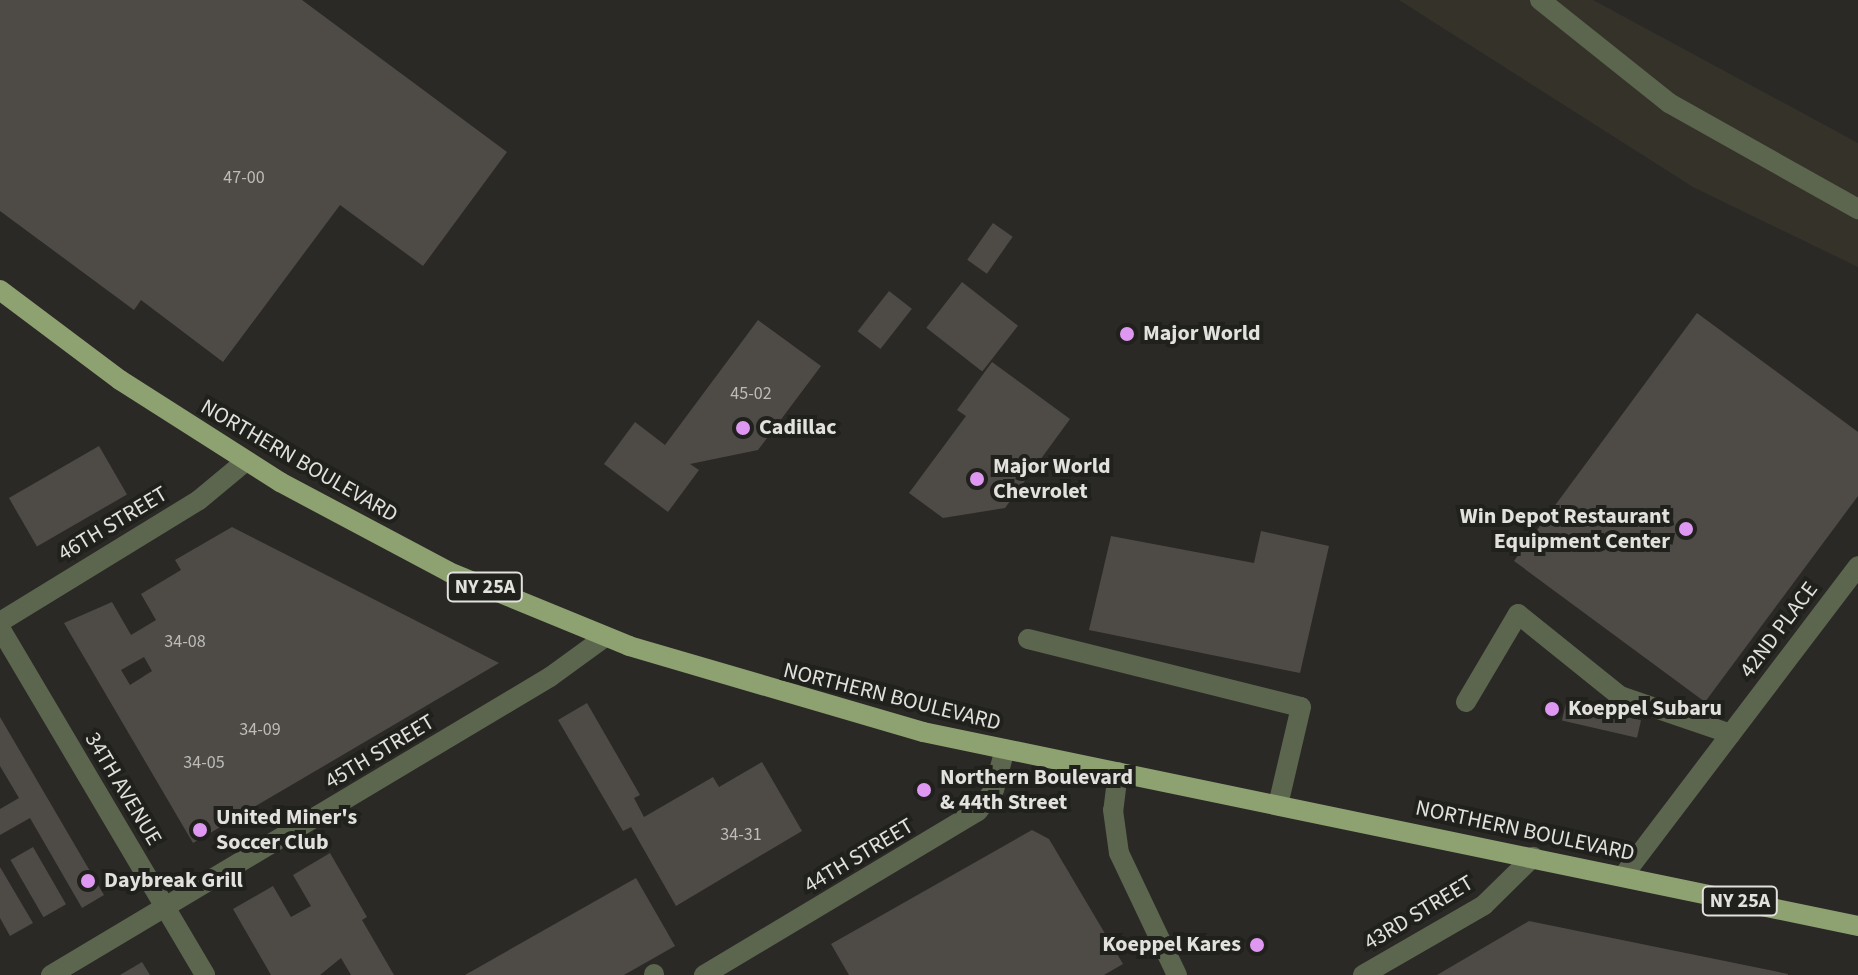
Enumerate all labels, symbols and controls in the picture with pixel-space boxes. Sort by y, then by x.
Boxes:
house number: 47-00 [223,167,265,189]
place label: Major World [1143,321,1261,347]
marker: Major World [1118,325,1136,343]
house number: 45-02 [730,383,772,405]
street label: NORTHERN BOULEVARD [196,394,402,528]
place label: Cadillac [759,415,837,441]
marker: Cadillac [734,419,752,437]
place label: Major World Chevrolet [993,453,1111,504]
marker: Major World Chevrolet [968,470,986,488]
street label: 46TH STREET [53,481,173,567]
place label: Win Depot Restaurant Equipment Center [1460,503,1670,554]
marker: Win Depot Restaurant Equipment Center [1677,520,1695,538]
road number: NY 25A [445,571,525,603]
street label: 42ND PLACE [1734,577,1824,683]
house number: 34-08 [164,631,206,653]
street label: NORTHERN BOULEVARD [781,657,1003,737]
place label: Koeppel Subaru [1568,696,1722,722]
marker: Koeppel Subaru [1543,700,1561,718]
street label: 45TH STREET [320,709,440,795]
house number: 34-09 [239,719,281,741]
street label: 34TH AVENUE [79,728,167,850]
house number: 34-05 [183,752,225,774]
place label: Northern Boulevard & 44th Street [940,764,1133,816]
marker: Northern Boulevard & 44th Street [915,781,933,799]
street label: NORTHERN BOULEVARD [1413,795,1637,867]
place label: United Miner's Soccer Club [216,804,357,856]
street label: 44TH STREET [799,813,919,899]
marker: United Miner's Soccer Club [191,821,209,839]
house number: 34-31 [720,824,762,846]
place label: Daybreak Grill [104,868,243,894]
street label: 43RD STREET [1360,870,1478,956]
marker: Daybreak Grill [79,872,97,890]
road number: NY 25A [1700,885,1780,917]
place label: Koeppel Kares [1102,932,1241,958]
marker: Koeppel Kares [1248,936,1266,954]

